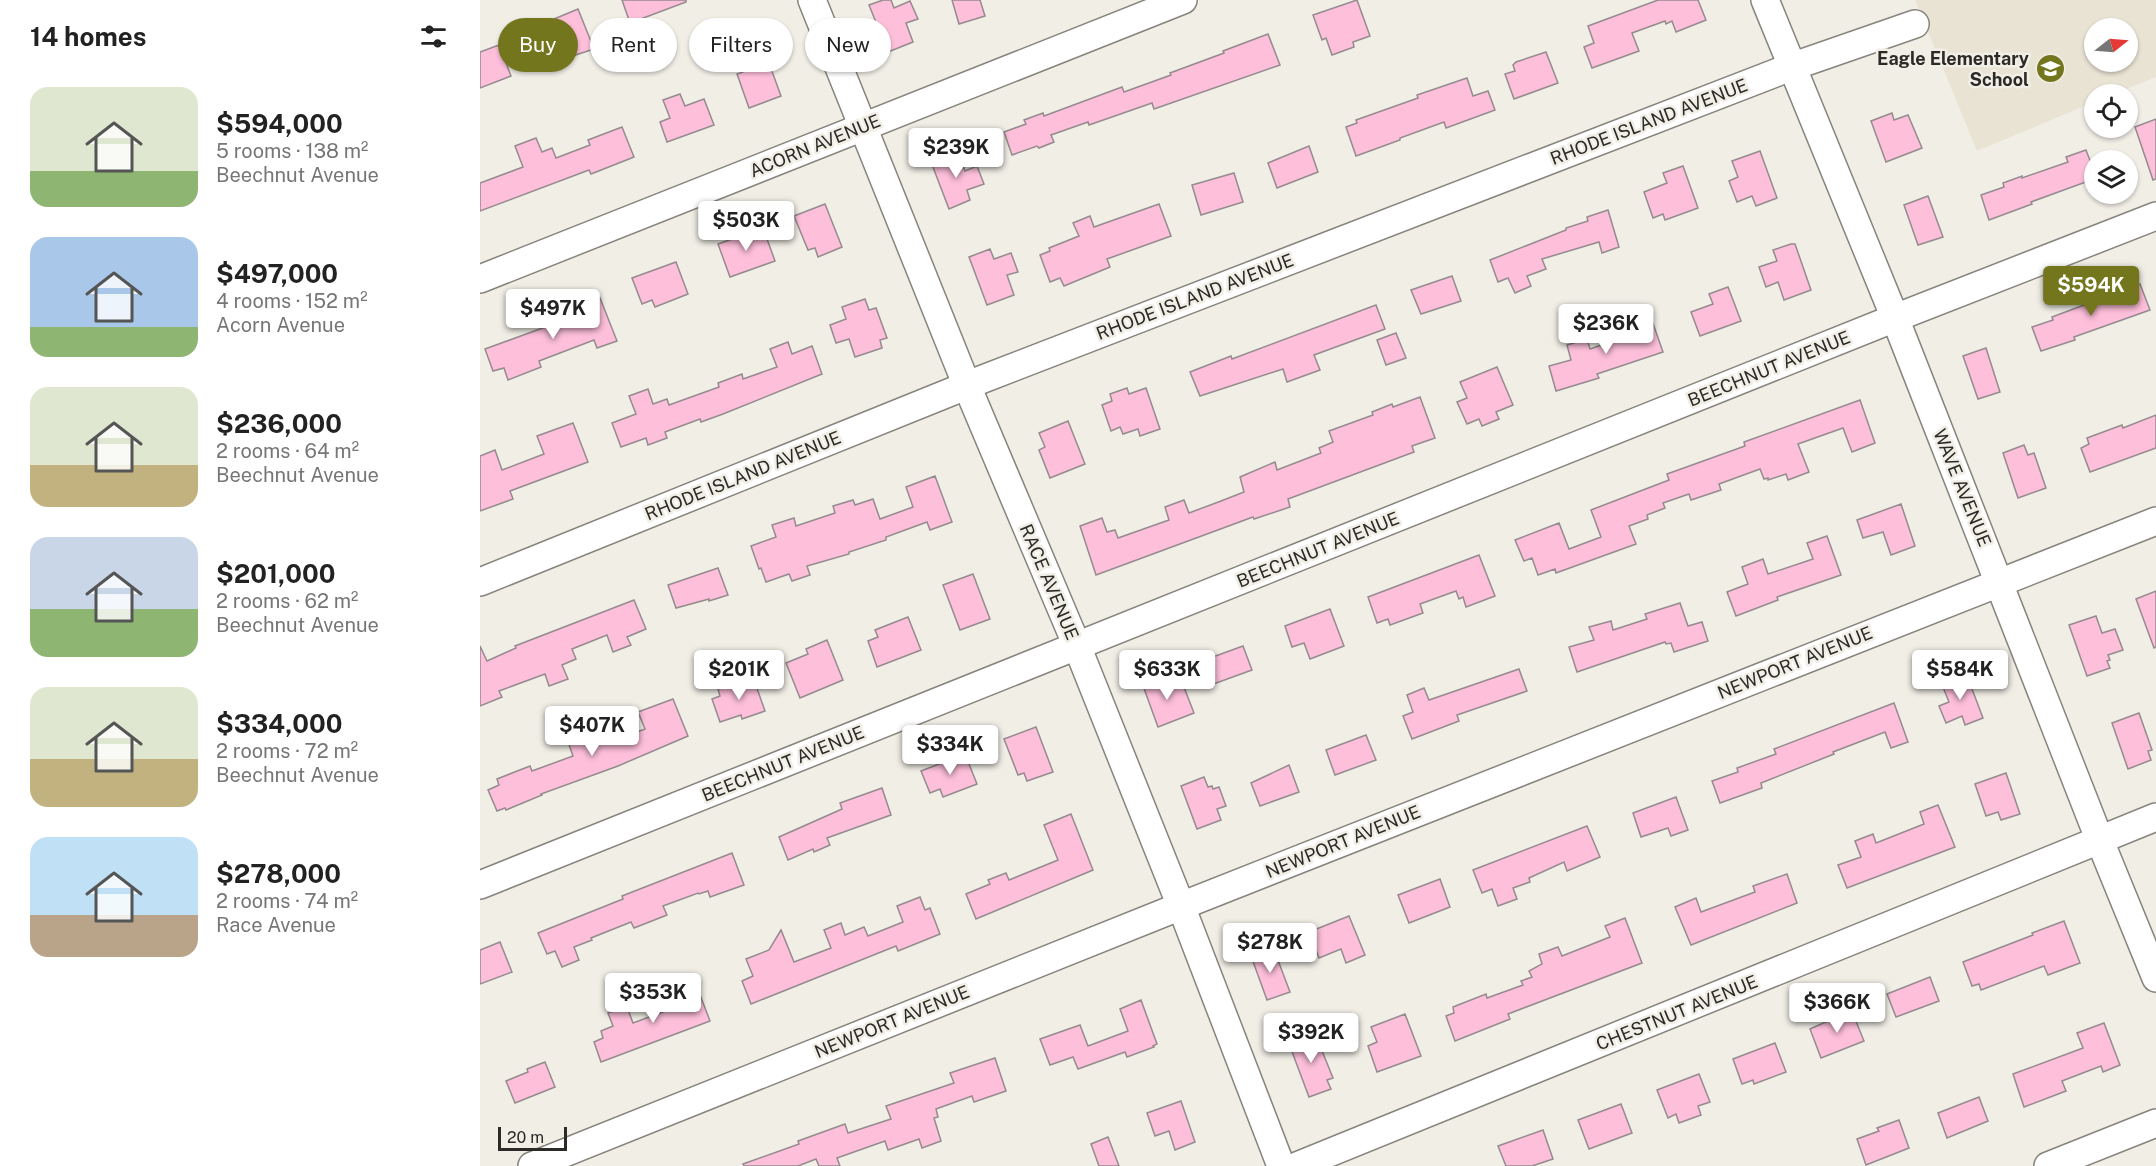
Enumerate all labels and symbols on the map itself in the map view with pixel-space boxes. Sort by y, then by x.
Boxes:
north arrow [2084,18,2138,72]
place label: Eagle Elementary School [1877,48,2029,90]
school or university icon: Eagle Elementary School [2034,53,2066,85]
street label: RHODE ISLAND AVENUE [1547,74,1750,169]
street label: ACORN AVENUE [746,110,883,181]
pin: $239K [914,128,998,179]
pin: $503K [704,201,788,252]
street label: RHODE ISLAND AVENUE [1093,249,1296,344]
pin: $594K [2049,266,2133,317]
pin: $497K [511,289,595,340]
pin: $236K [1564,304,1648,355]
street label: BEECHNUT AVENUE [1685,326,1853,411]
street label: WAVE AVENUE [1929,426,1996,550]
street label: RHODE ISLAND AVENUE [642,427,844,525]
street label: BEECHNUT AVENUE [1234,507,1402,592]
street label: RACE AVENUE [1016,521,1083,643]
street label: NEWPORT AVENUE [1714,622,1875,703]
pin: $201K [697,650,781,701]
pin: $633K [1125,650,1209,701]
pin: $584K [1918,650,2002,701]
pin: $407K [550,706,634,757]
street label: BEECHNUT AVENUE [699,721,867,806]
pin: $334K [908,725,992,776]
street label: NEWPORT AVENUE [1262,801,1423,882]
pin: $278K [1228,923,1312,974]
street label: CHESTNUT AVENUE [1593,971,1761,1055]
pin: $353K [611,973,695,1024]
street label: NEWPORT AVENUE [811,981,972,1062]
pin: $366K [1795,983,1879,1034]
pin: $392K [1269,1013,1353,1064]
scale bar [498,1124,567,1152]

